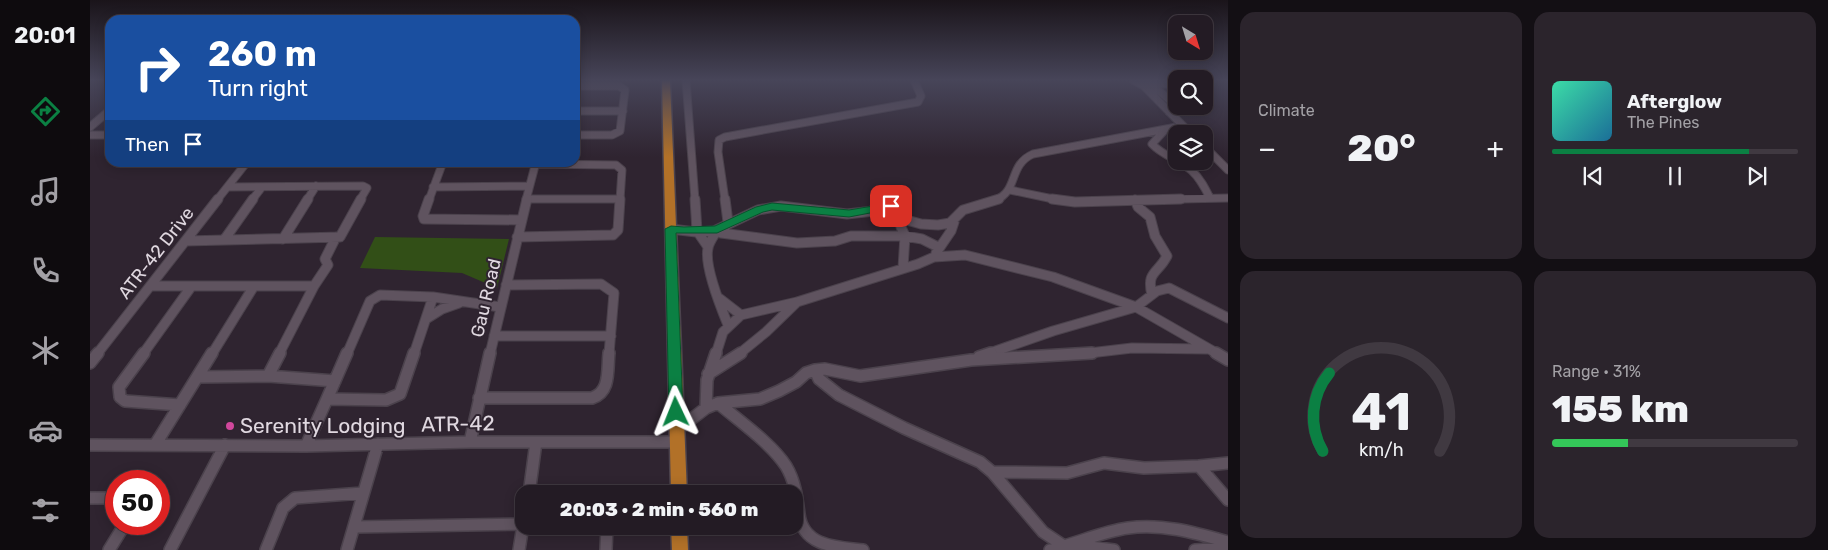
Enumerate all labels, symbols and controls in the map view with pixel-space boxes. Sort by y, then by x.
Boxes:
north arrow [1168,15,1212,60]
map controls [1168,15,1213,170]
text: 20:01 [14,22,76,49]
text: 260 m [208,33,317,75]
icon: right [125,35,190,100]
button: search [1168,70,1213,115]
text: Turn right [208,75,308,102]
text: Afterglow [1627,90,1722,113]
icon: directions [28,94,63,129]
text: Climate [1258,101,1315,120]
text: The Pines [1627,113,1700,132]
button: layers [1168,125,1213,170]
text: 20° [1347,125,1416,171]
icon: arrive [179,130,207,158]
text: − [1258,132,1276,165]
text: + [1487,132,1504,165]
text: Then [125,133,169,156]
icon: previous [1579,162,1607,190]
icon: pause [1661,162,1689,190]
icon: next [1743,162,1771,190]
icon: music [28,174,63,209]
pin [870,185,912,227]
icon: arrive [877,192,905,220]
street label: ATR-42 Drive [113,203,199,303]
icon: phone [28,253,63,288]
street label: Gau Road [466,256,506,340]
icon: climate [28,333,63,368]
text: Range · 31% [1552,362,1641,381]
text: 41 [1351,381,1411,443]
position arrow [649,385,701,437]
text: 155 km [1552,386,1689,432]
street label: ATR-42 [421,410,495,437]
icon: car [28,413,63,448]
place label: Serenity Lodging [240,413,406,438]
marker: Serenity Lodging [224,420,236,432]
text: km/h [1359,439,1403,460]
speed limit sign: 50 [105,470,170,535]
icon: filters [28,493,63,528]
text: 20:03 · 2 min · 560 m [560,498,758,521]

